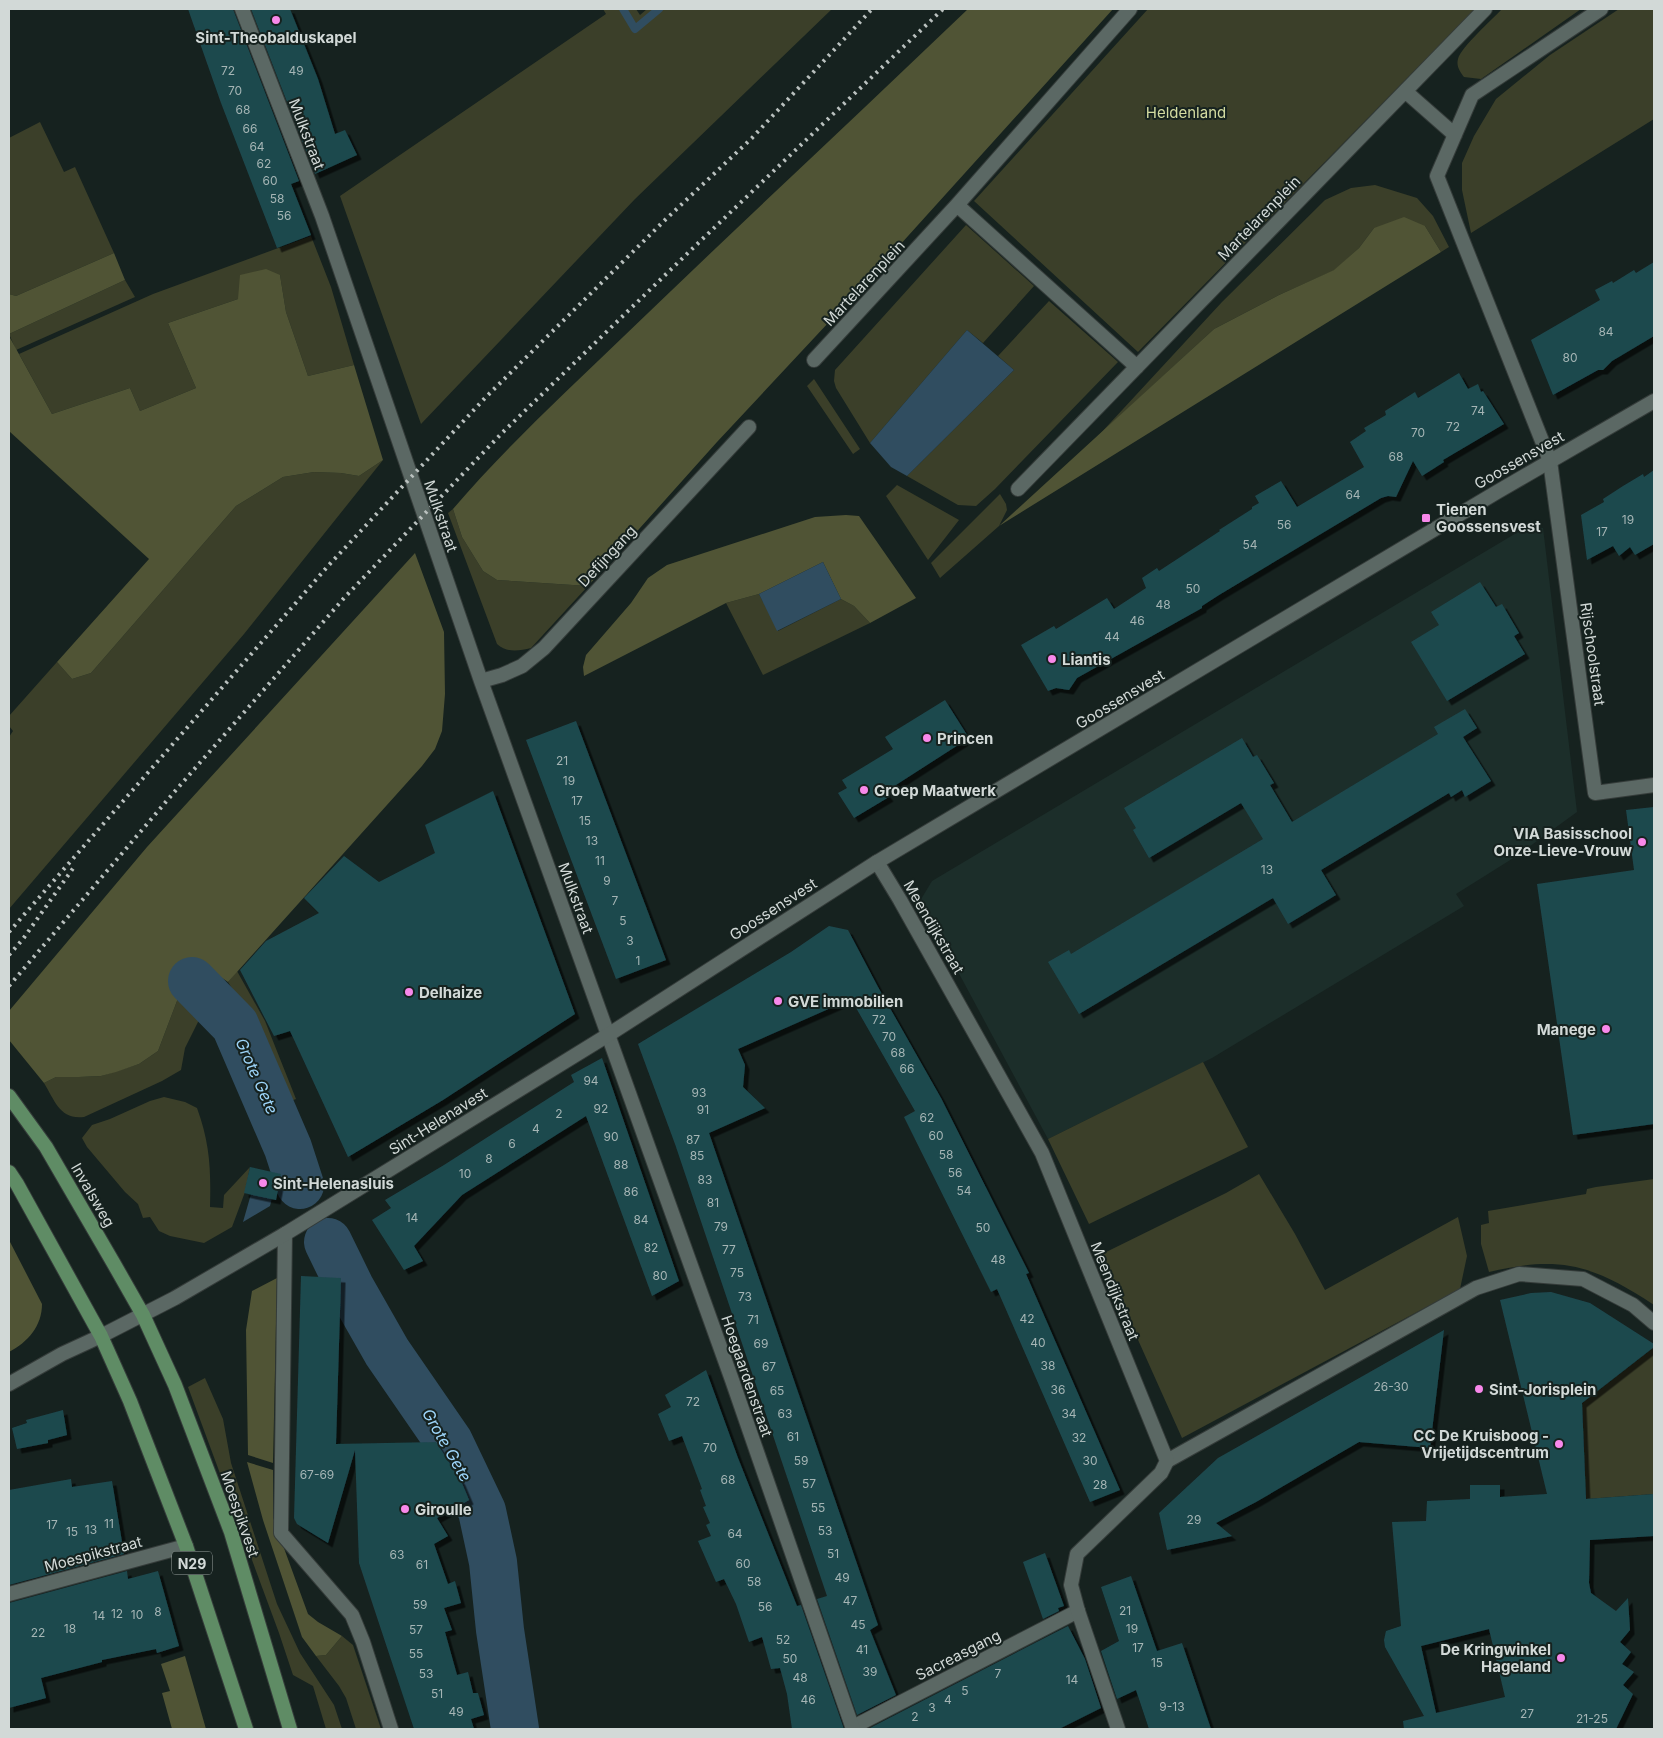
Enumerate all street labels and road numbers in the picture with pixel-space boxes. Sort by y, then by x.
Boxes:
street label: Mulkstraat [285,96,329,172]
street label: Martelarenplein [1214,172,1304,264]
street label: Martelarenplein [819,236,909,330]
street label: Goossensvest [1471,427,1567,493]
street label: Mulkstraat [420,478,462,554]
street label: Defijngang [574,521,640,591]
street label: Rijschoolstraat [1576,601,1610,707]
street label: Goossensvest [1072,665,1168,733]
street label: Mulkstraat [554,860,598,936]
street label: Goossensvest [726,874,820,944]
street label: Meendijkstraat [900,877,968,977]
street label: Sint-Helenavest [385,1083,491,1159]
street label: Invalsweg [67,1160,119,1230]
street label: Meendijkstraat [1087,1239,1143,1343]
street label: Hoegaardenstraat [717,1313,777,1439]
street label: Moespikvest [216,1468,264,1560]
street label: Moespikstraat [42,1532,144,1576]
road number: N29 [172,1552,212,1575]
street label: Sacreasgang [912,1625,1004,1685]

